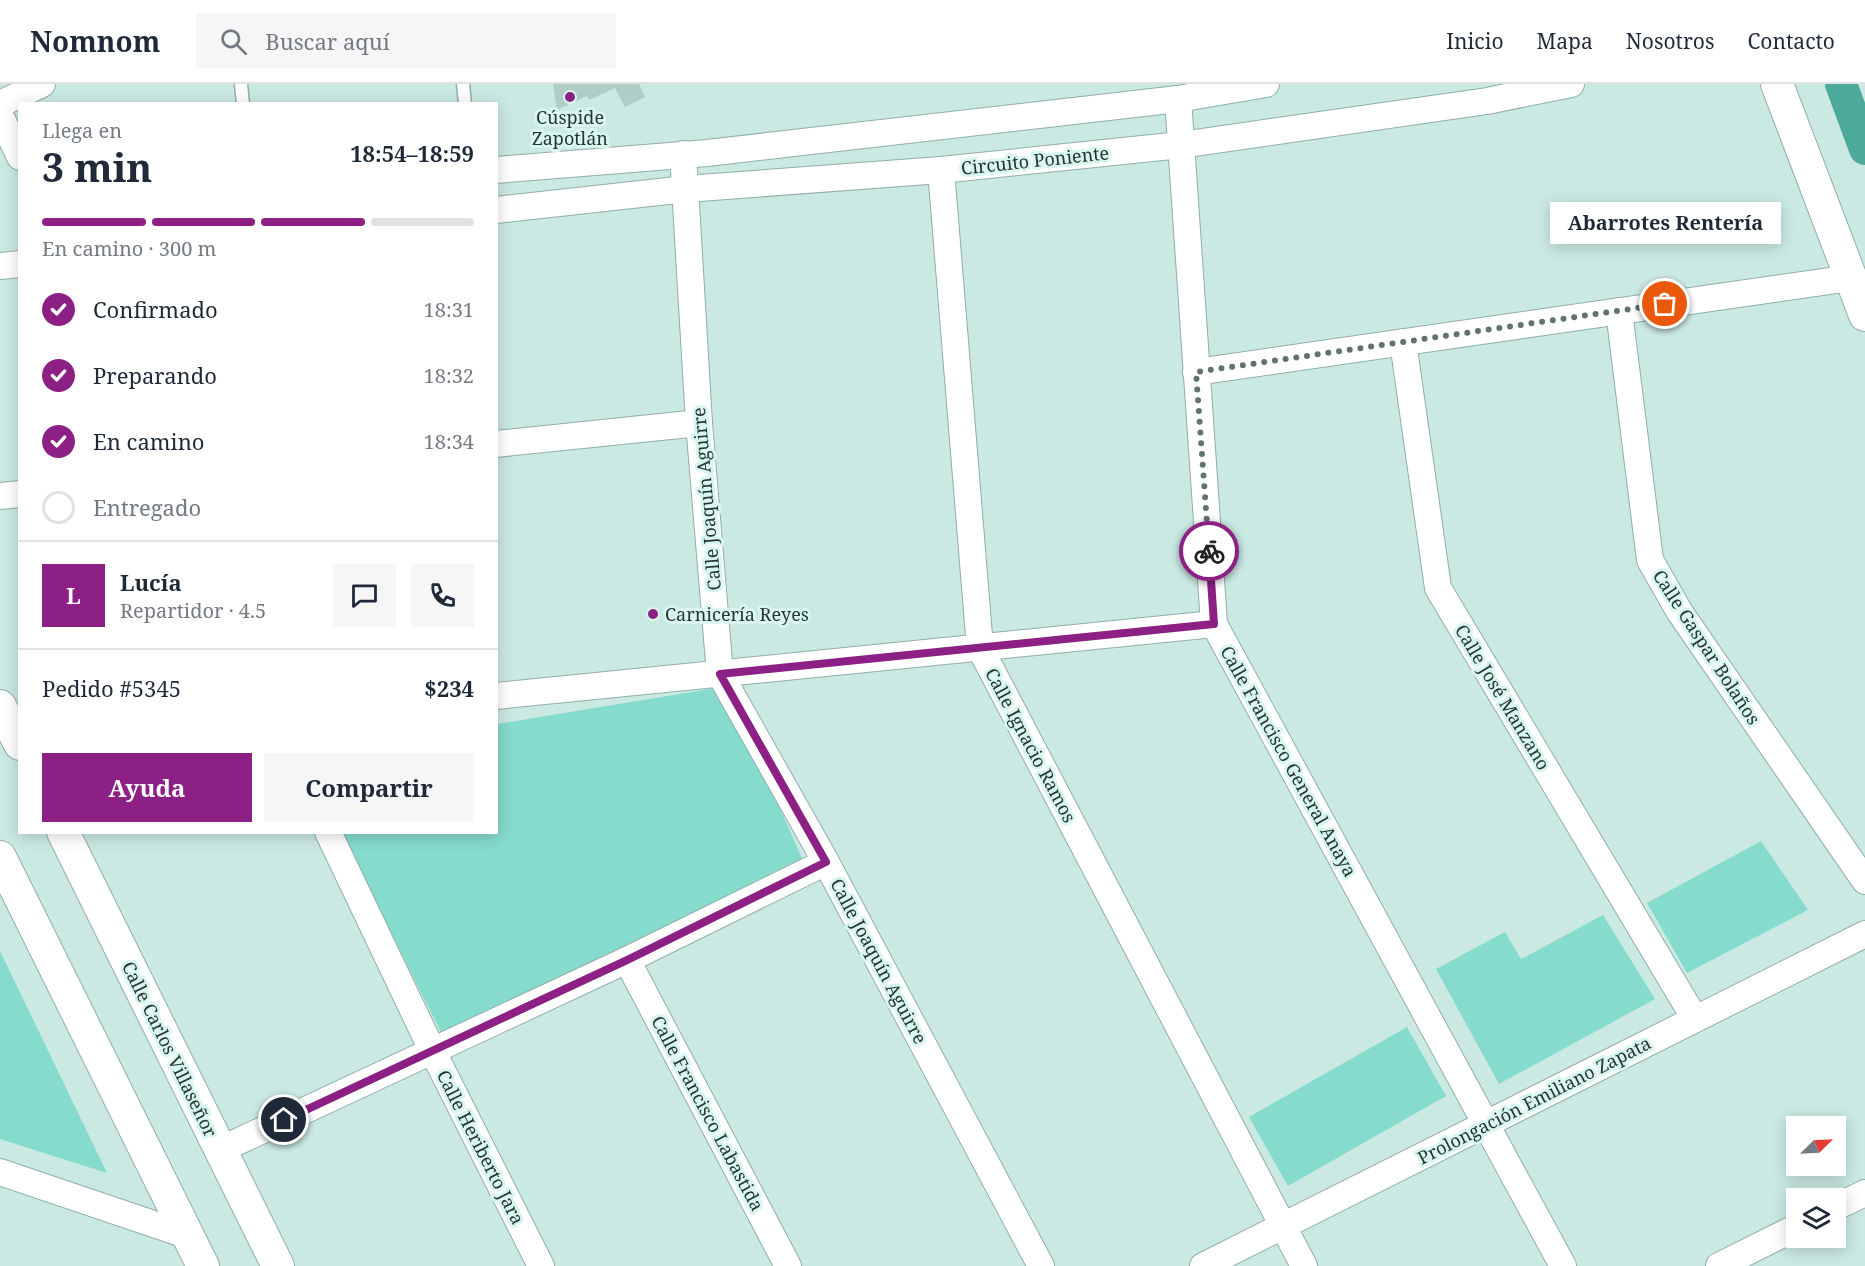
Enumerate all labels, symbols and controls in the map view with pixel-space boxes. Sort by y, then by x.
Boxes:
search box [196,14,616,68]
text: Nomnom [30,22,160,60]
icon: search [217,25,250,58]
text: Buscar aquí [265,26,390,56]
text: Inicio [1446,27,1504,55]
text: Mapa [1537,27,1593,55]
text: Nosotros [1626,27,1714,55]
text: Contacto [1747,27,1835,55]
marker: Cúspide Zapotlán [563,90,577,104]
place label: Cúspide Zapotlán [532,105,608,150]
text: Llega en [42,117,122,144]
text: 18:54–18:59 [350,138,474,168]
text: 3 min [42,140,152,193]
street label: Circuito Poniente [960,140,1110,180]
callout: Abarrotes Rentería [1550,202,1780,244]
text: Abarrotes Rentería [1568,209,1763,236]
text: En camino · 300 m [42,235,216,262]
pin [1639,278,1690,329]
icon: bag [1648,287,1681,320]
icon: check [42,293,75,326]
text: Confirmado [93,294,218,324]
text: 18:31 [424,296,474,323]
icon: check [42,359,75,392]
text: Preparando [93,360,217,390]
text: 18:32 [424,362,474,389]
street label: Calle Joaquín Aguirre [686,406,726,592]
icon: check [42,425,75,458]
text: En camino [93,426,205,456]
text: 18:34 [424,428,474,455]
text: Entregado [93,492,201,522]
courier [1179,521,1239,581]
icon: bike [1193,535,1226,568]
button: chat [333,564,396,627]
button: phone [411,564,474,627]
street label: Calle Gaspar Bolaños [1648,565,1766,729]
text: Lucía [120,567,182,597]
text: L [66,580,81,610]
text: Repartidor · 4.5 [120,597,266,624]
place label: Carnicería Reyes [665,602,809,626]
marker: Carnicería Reyes [646,607,660,621]
street label: Calle José Manzano [1450,620,1556,774]
street label: Calle Francisco General Anaya [1215,641,1363,881]
street label: Calle Ignacio Ramos [980,664,1082,826]
text: Pedido #5345 [42,673,181,703]
text: $234 [424,673,474,703]
button: Ayuda [42,753,252,822]
button: Compartir [264,753,474,822]
street label: Calle Joaquín Aguirre [825,874,933,1048]
street label: Calle Carlos Villaseñor [117,957,223,1141]
street label: Calle Francisco Labastida [646,1011,770,1215]
street label: Prolongación Emiliano Zapata [1413,1031,1655,1169]
street label: Calle Heriberto Jara [432,1066,530,1228]
pin [258,1094,309,1145]
icon: home [267,1103,300,1136]
north arrow [1786,1116,1846,1176]
map controls [1786,1116,1846,1248]
button: layers [1786,1188,1846,1248]

